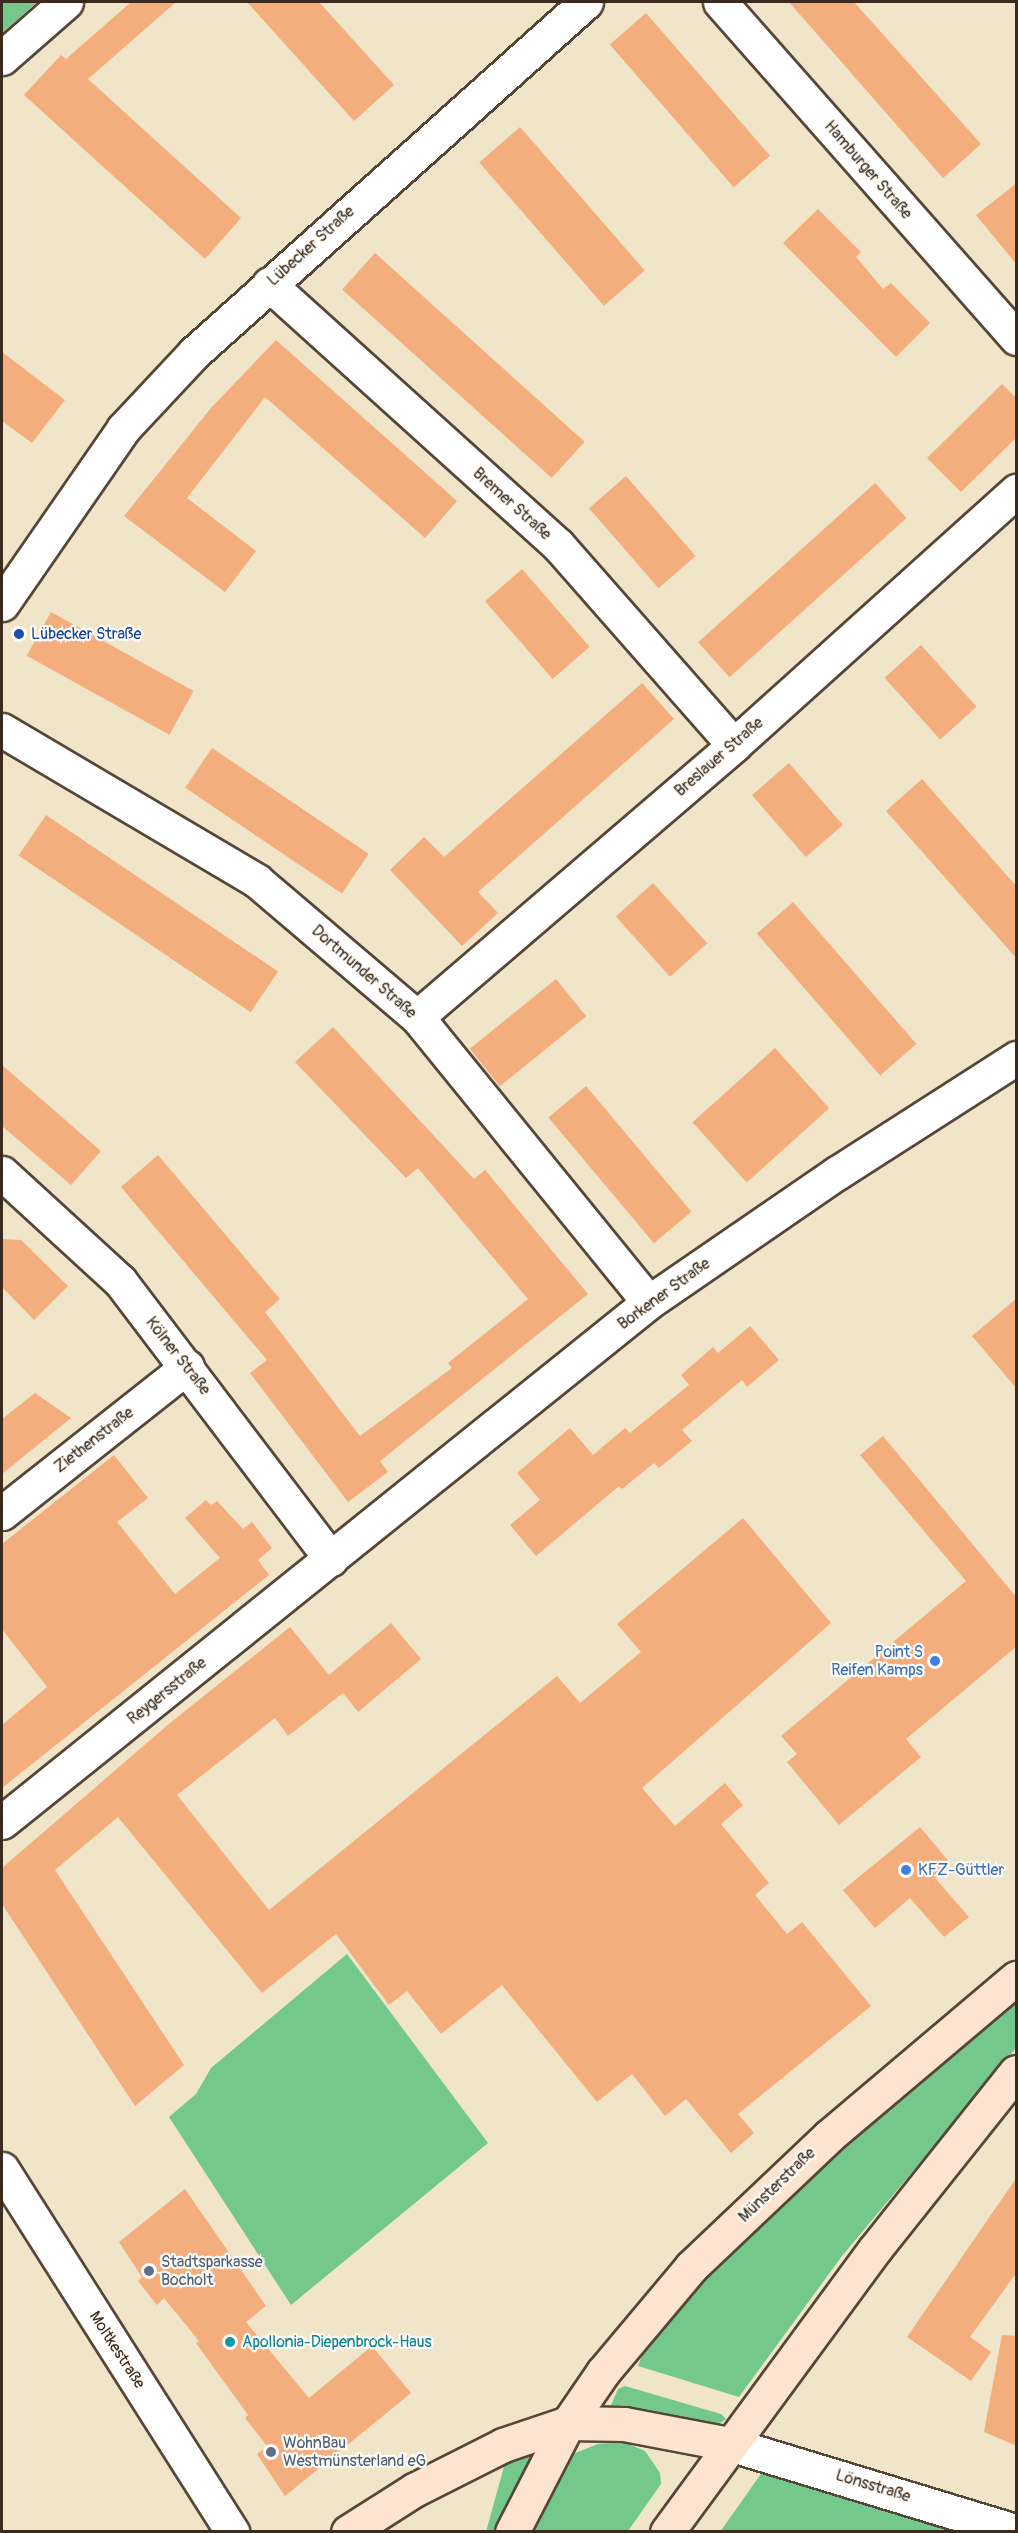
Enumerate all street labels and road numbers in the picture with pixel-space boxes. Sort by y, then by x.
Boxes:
street label: Hamburger Straße [820,117,916,223]
street label: Lübecker Straße [264,202,358,290]
street label: Bremer Straße [469,464,555,544]
street label: Breslauer Straße [671,713,767,801]
street label: Dortmunder Straße [308,921,420,1023]
street label: Borkener Straße [614,1254,714,1334]
street label: Kölner Straße [142,1313,214,1399]
street label: Ziethenstraße [51,1403,137,1477]
street label: Reygersstraße [124,1653,210,1729]
street label: Münsterstraße [735,2144,819,2226]
street label: Moltkestraße [85,2308,149,2392]
street label: Lönsstraße [833,2466,913,2506]

